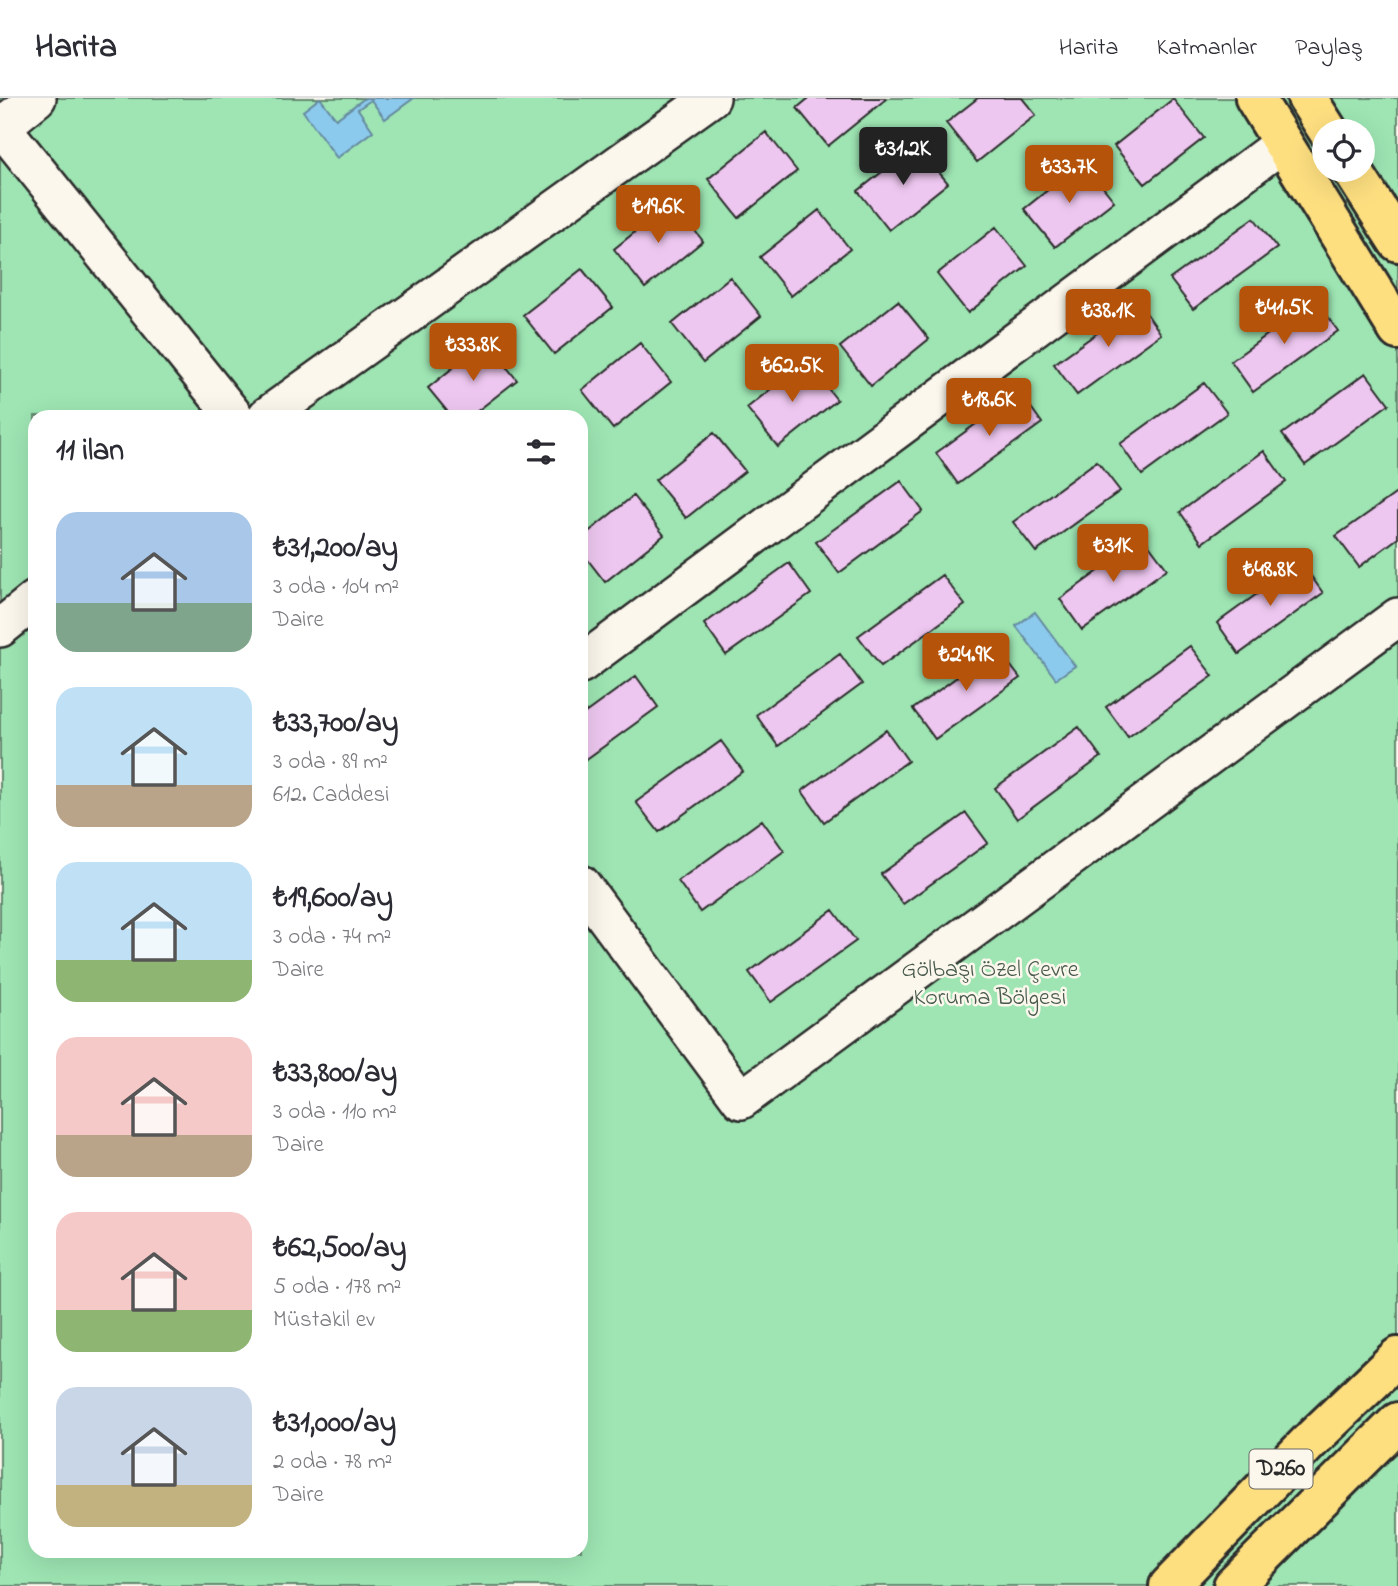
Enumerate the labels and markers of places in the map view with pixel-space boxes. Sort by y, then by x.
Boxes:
pin: ₺31.2K [846,127,960,187]
pin: ₺33.7K [1012,146,1126,205]
pin: ₺19.6K [601,186,715,245]
pin: ₺41.5K [1227,286,1341,346]
pin: ₺38.1K [1051,289,1165,349]
pin: ₺33.8K [416,324,530,383]
pin: ₺62.5K [735,344,849,404]
pin: ₺18.6K [932,378,1046,438]
pin: ₺31K [1072,524,1154,584]
pin: ₺48.8K [1213,548,1327,608]
pin: ₺24.9K [909,634,1023,693]

